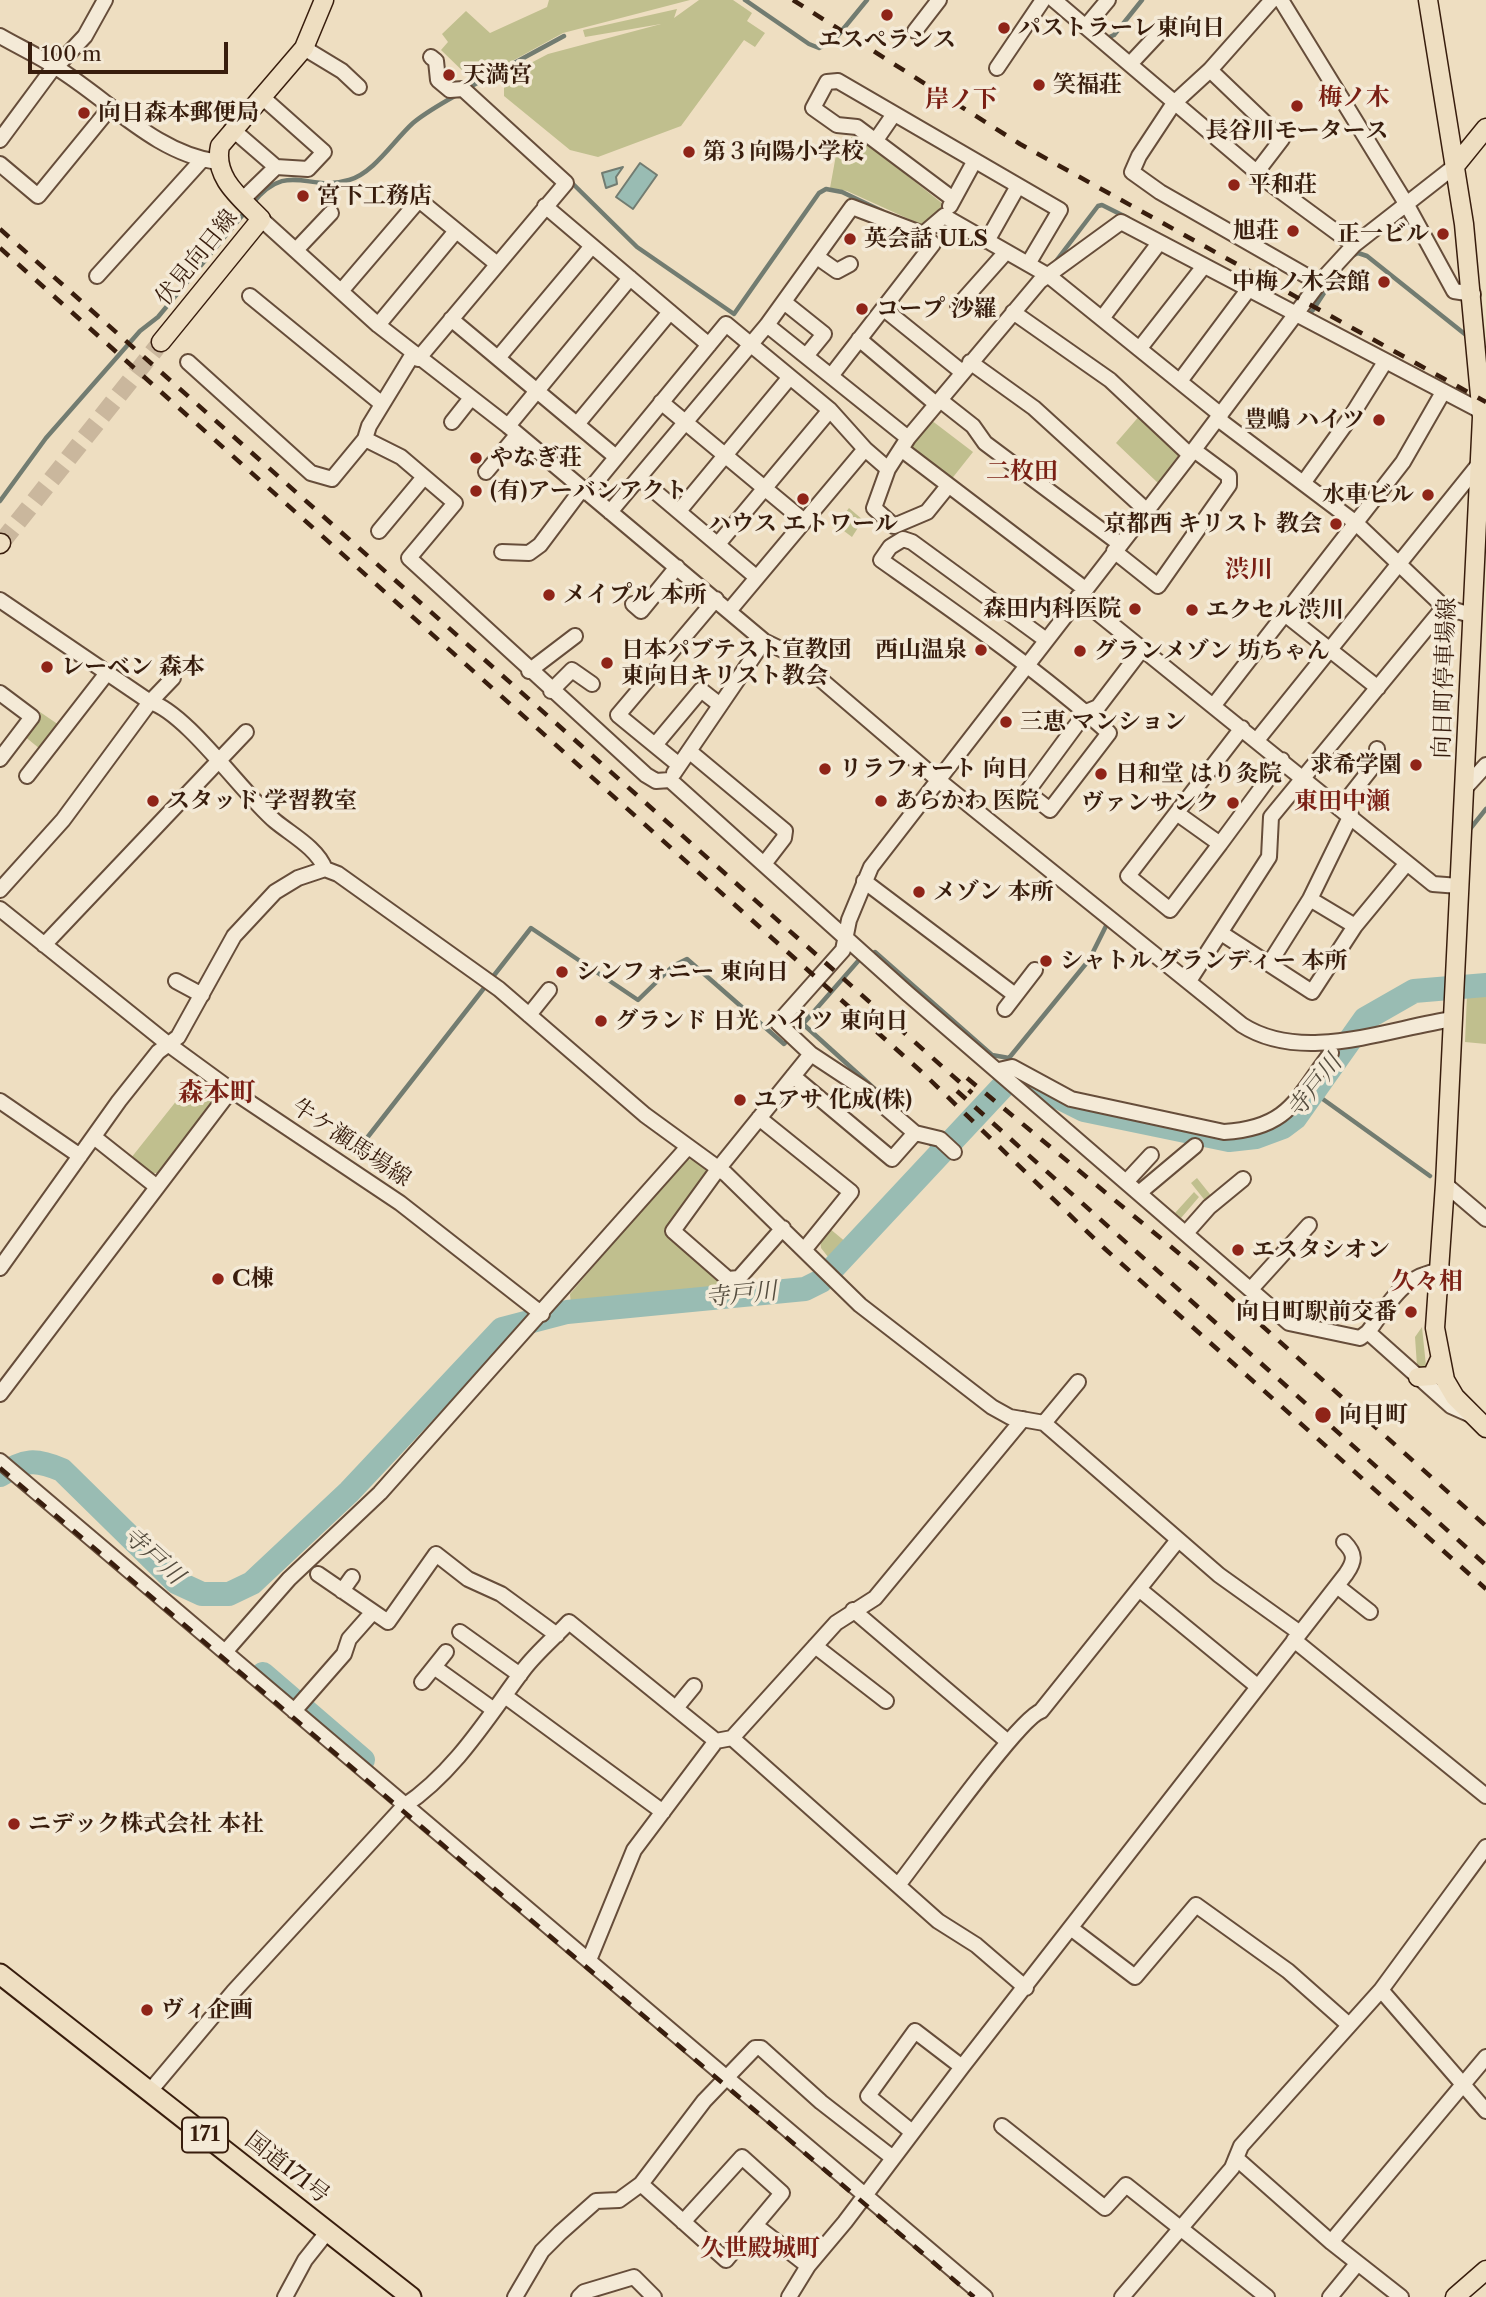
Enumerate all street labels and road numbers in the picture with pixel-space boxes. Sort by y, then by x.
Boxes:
street label: 伏見向日線 [150,205,244,311]
street label: 向日町停車場線 [1428,597,1462,759]
street label: 牛ケ瀬馬場線 [286,1093,416,1193]
road number: 171 [182,2118,228,2152]
street label: 国道171号 [239,2126,335,2210]

